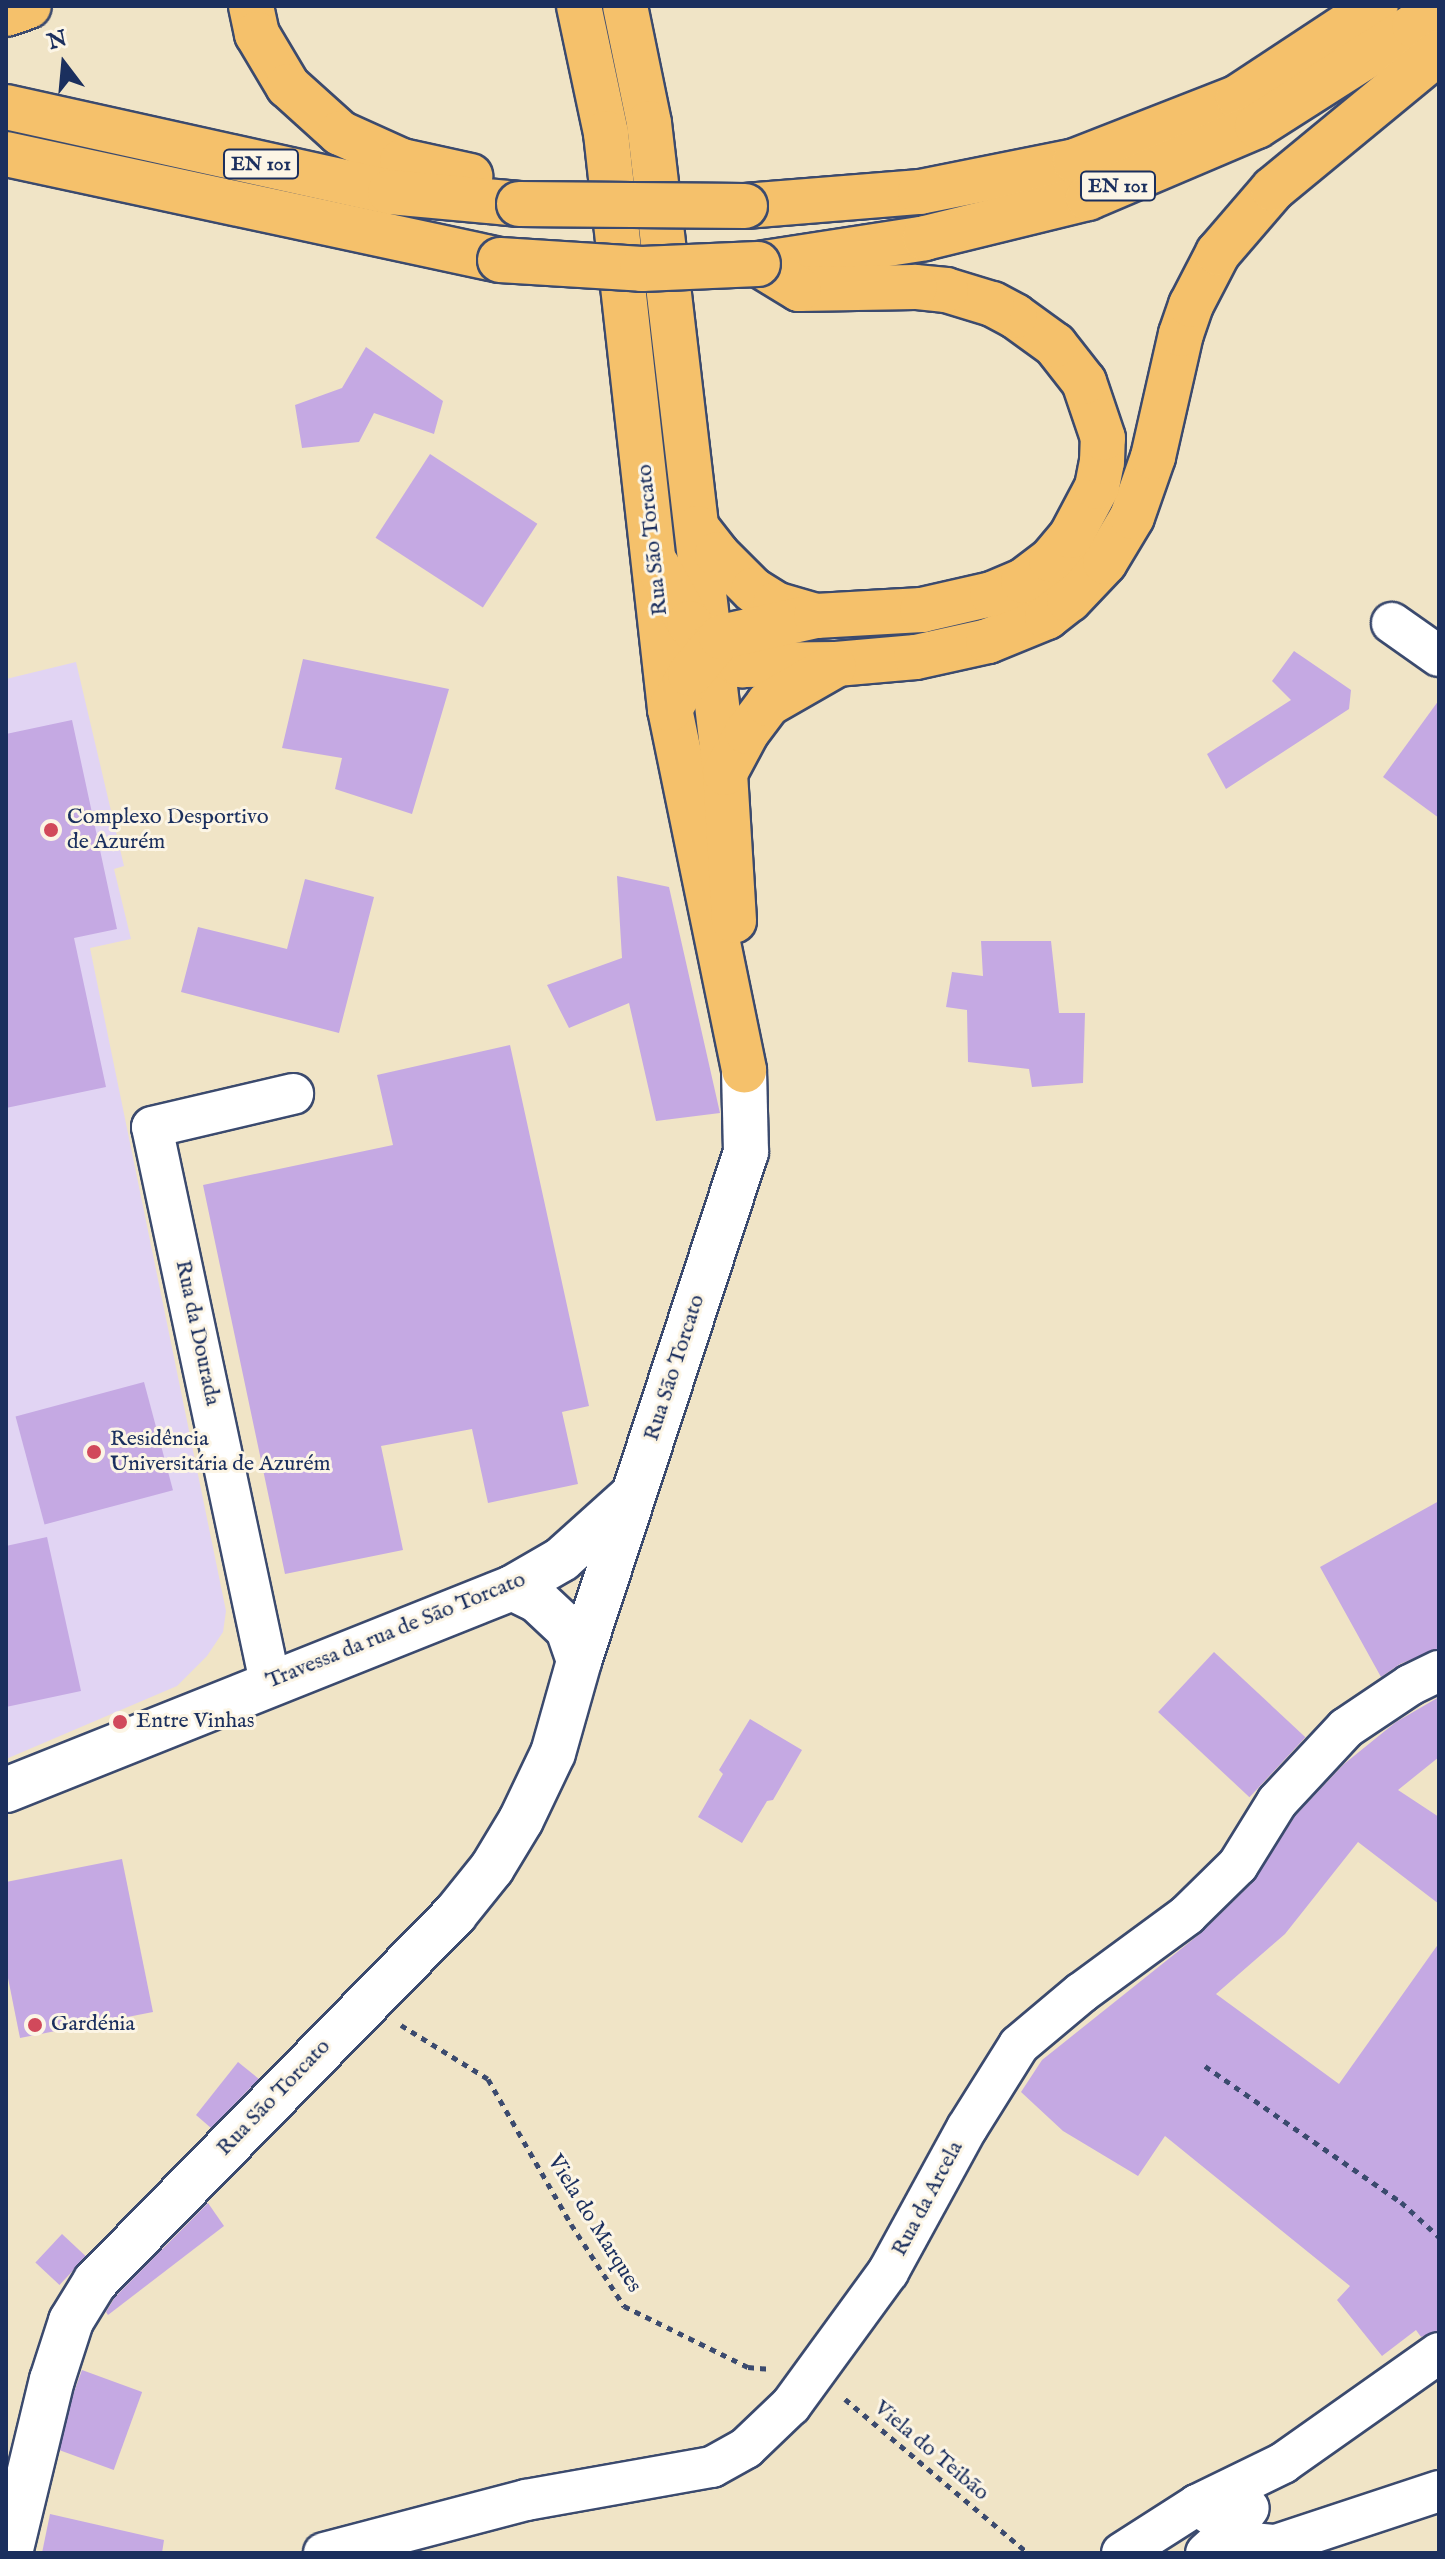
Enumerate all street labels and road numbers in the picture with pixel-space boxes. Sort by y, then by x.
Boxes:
road number: EN 101 [221,148,301,180]
road number: EN 101 [1078,170,1158,202]
street label: Rua São Torcato [632,463,674,617]
street label: Rua da Dourada [169,1258,225,1408]
street label: Rua São Torcato [639,1292,711,1444]
street label: Travessa da rua de São Torcato [262,1567,530,1695]
street label: Rua São Torcato [212,2034,336,2162]
street label: Rua da Arcela [887,2137,969,2261]
street label: Viela do Marques [541,2150,647,2298]
street label: Viela do Teibão [868,2395,994,2507]

